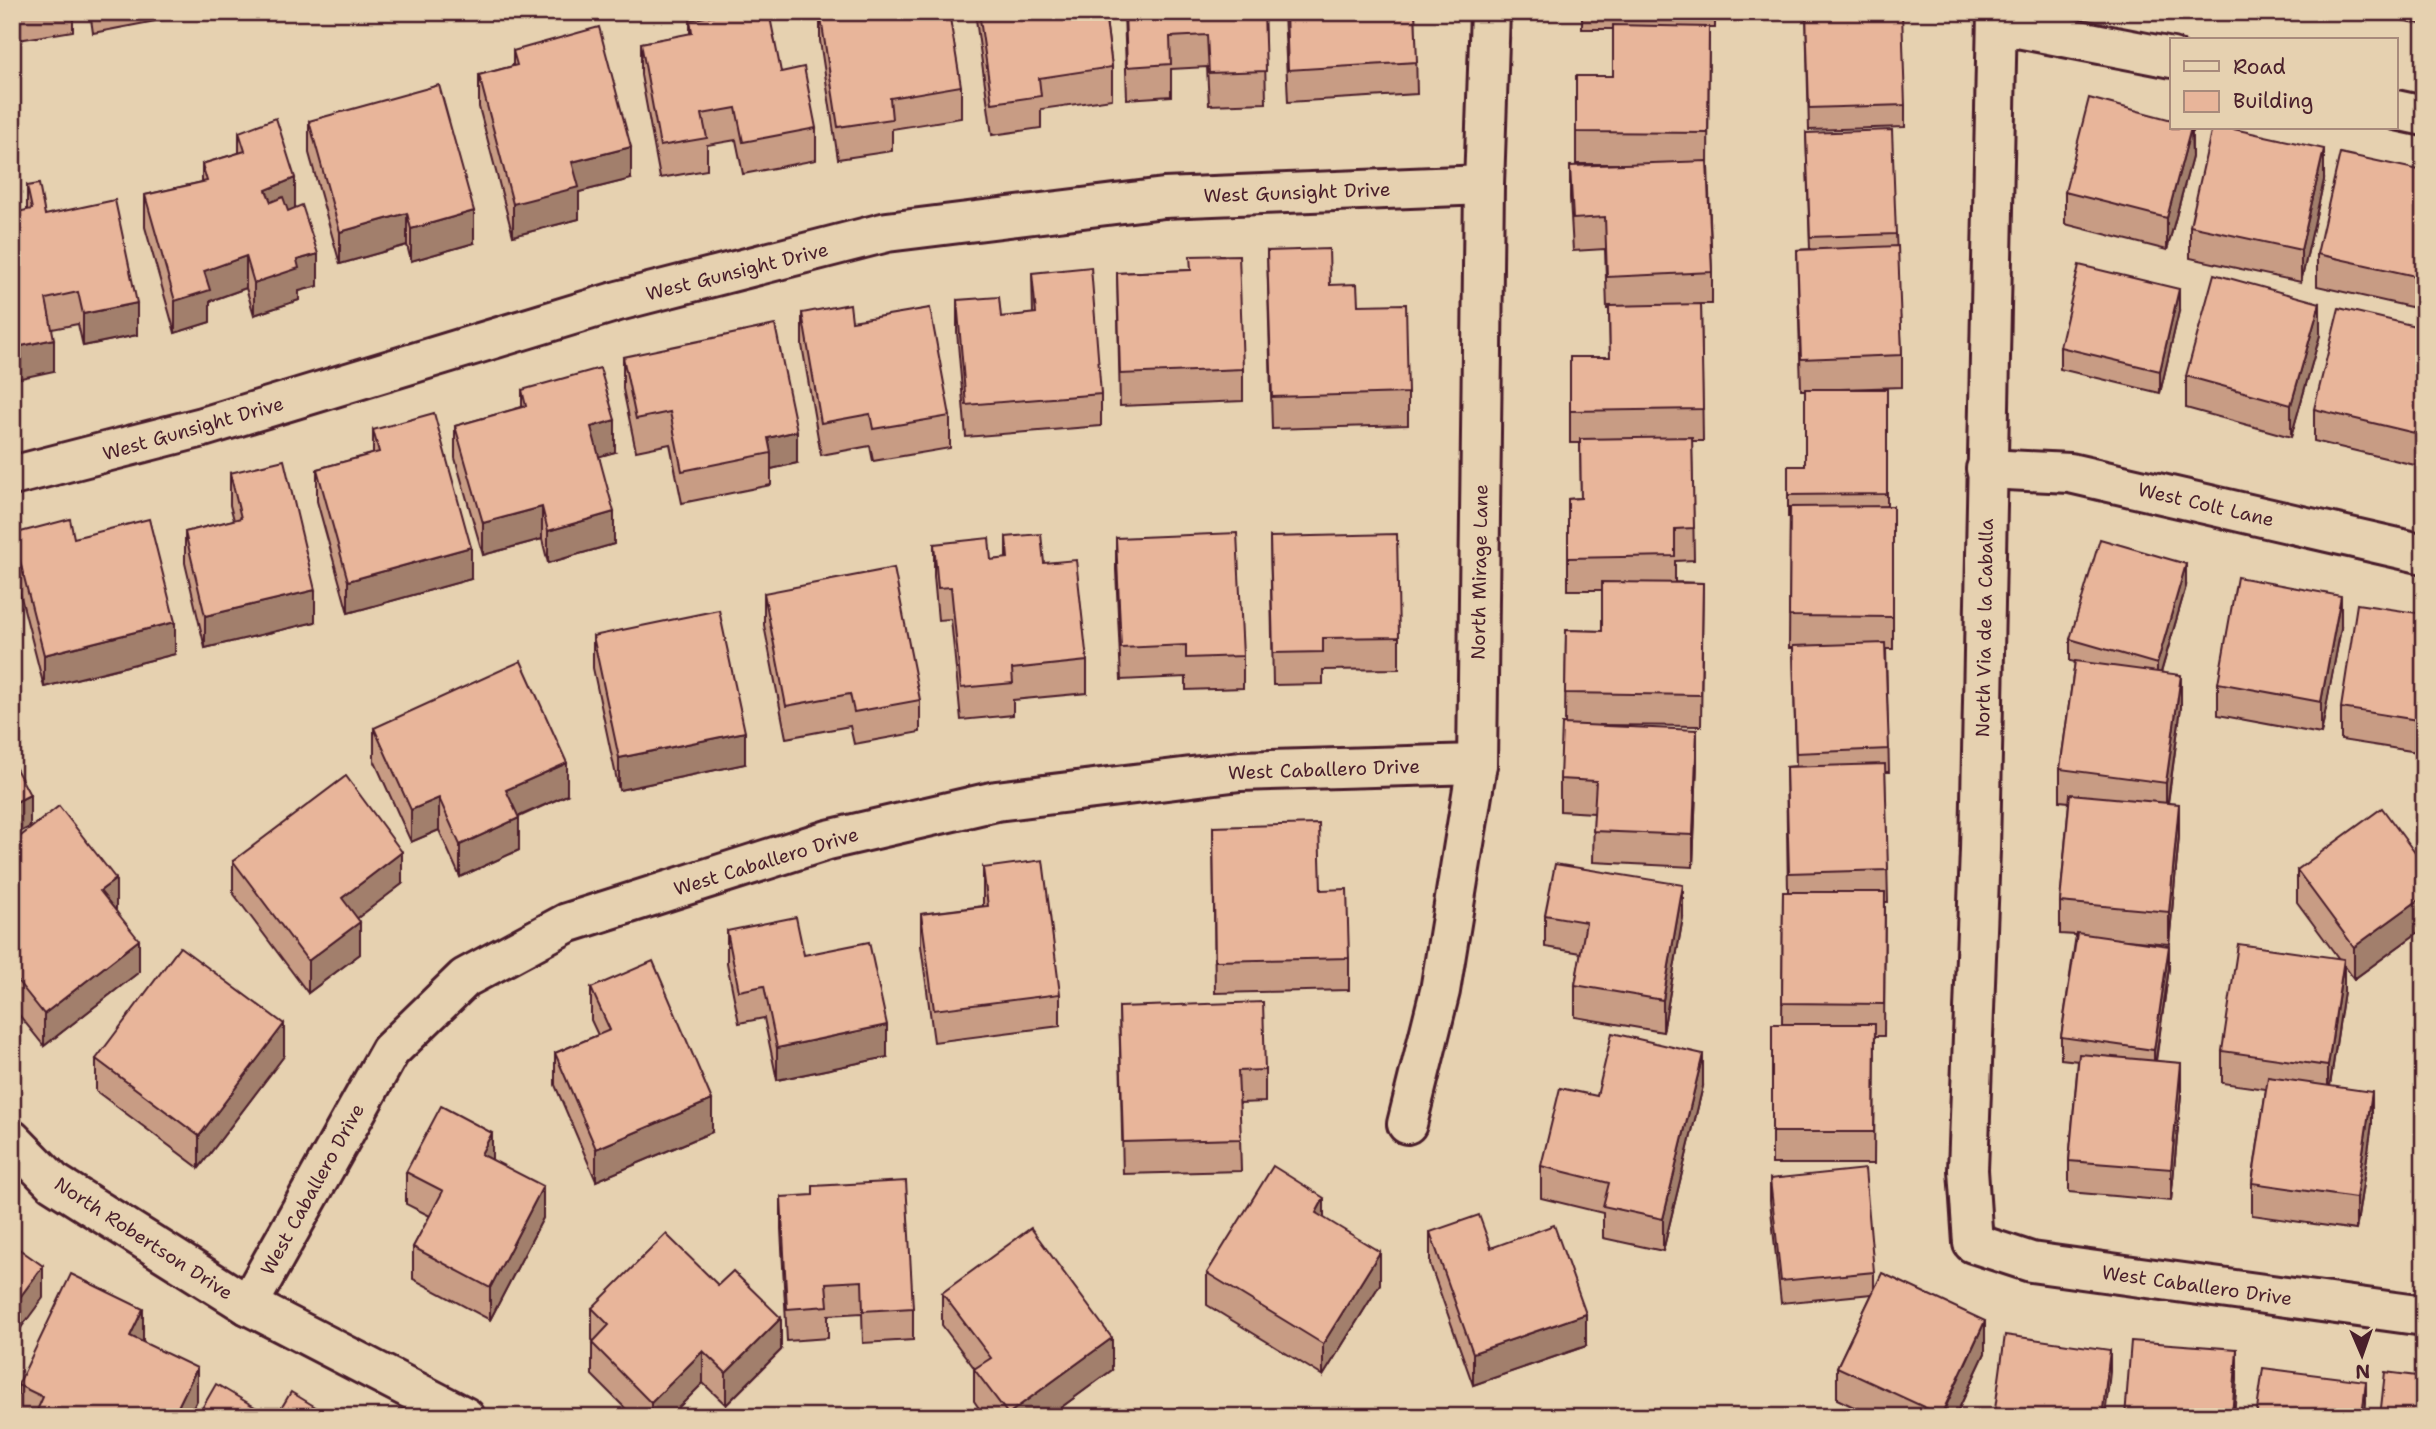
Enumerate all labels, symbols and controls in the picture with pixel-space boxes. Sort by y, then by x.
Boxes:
legend [2170,38,2398,130]
text: Road [2233,53,2286,81]
text: Building [2233,87,2313,115]
street label: West Gunsight Drive [1203,177,1391,208]
street label: West Gunsight Drive [643,237,831,306]
street label: West Gunsight Drive [100,391,287,466]
street label: West Colt Lane [2135,477,2276,532]
street label: North Mirage Lane [1465,484,1494,660]
street label: North Via de la Caballa [1970,518,1999,738]
street label: West Caballero Drive [1228,754,1420,785]
street label: West Caballero Drive [671,821,862,902]
street label: West Caballero Drive [255,1099,370,1279]
street label: North Robertson Drive [50,1171,238,1305]
street label: West Caballero Drive [2100,1260,2294,1311]
north arrow [2328,1320,2398,1390]
text: N [2355,1359,2371,1384]

